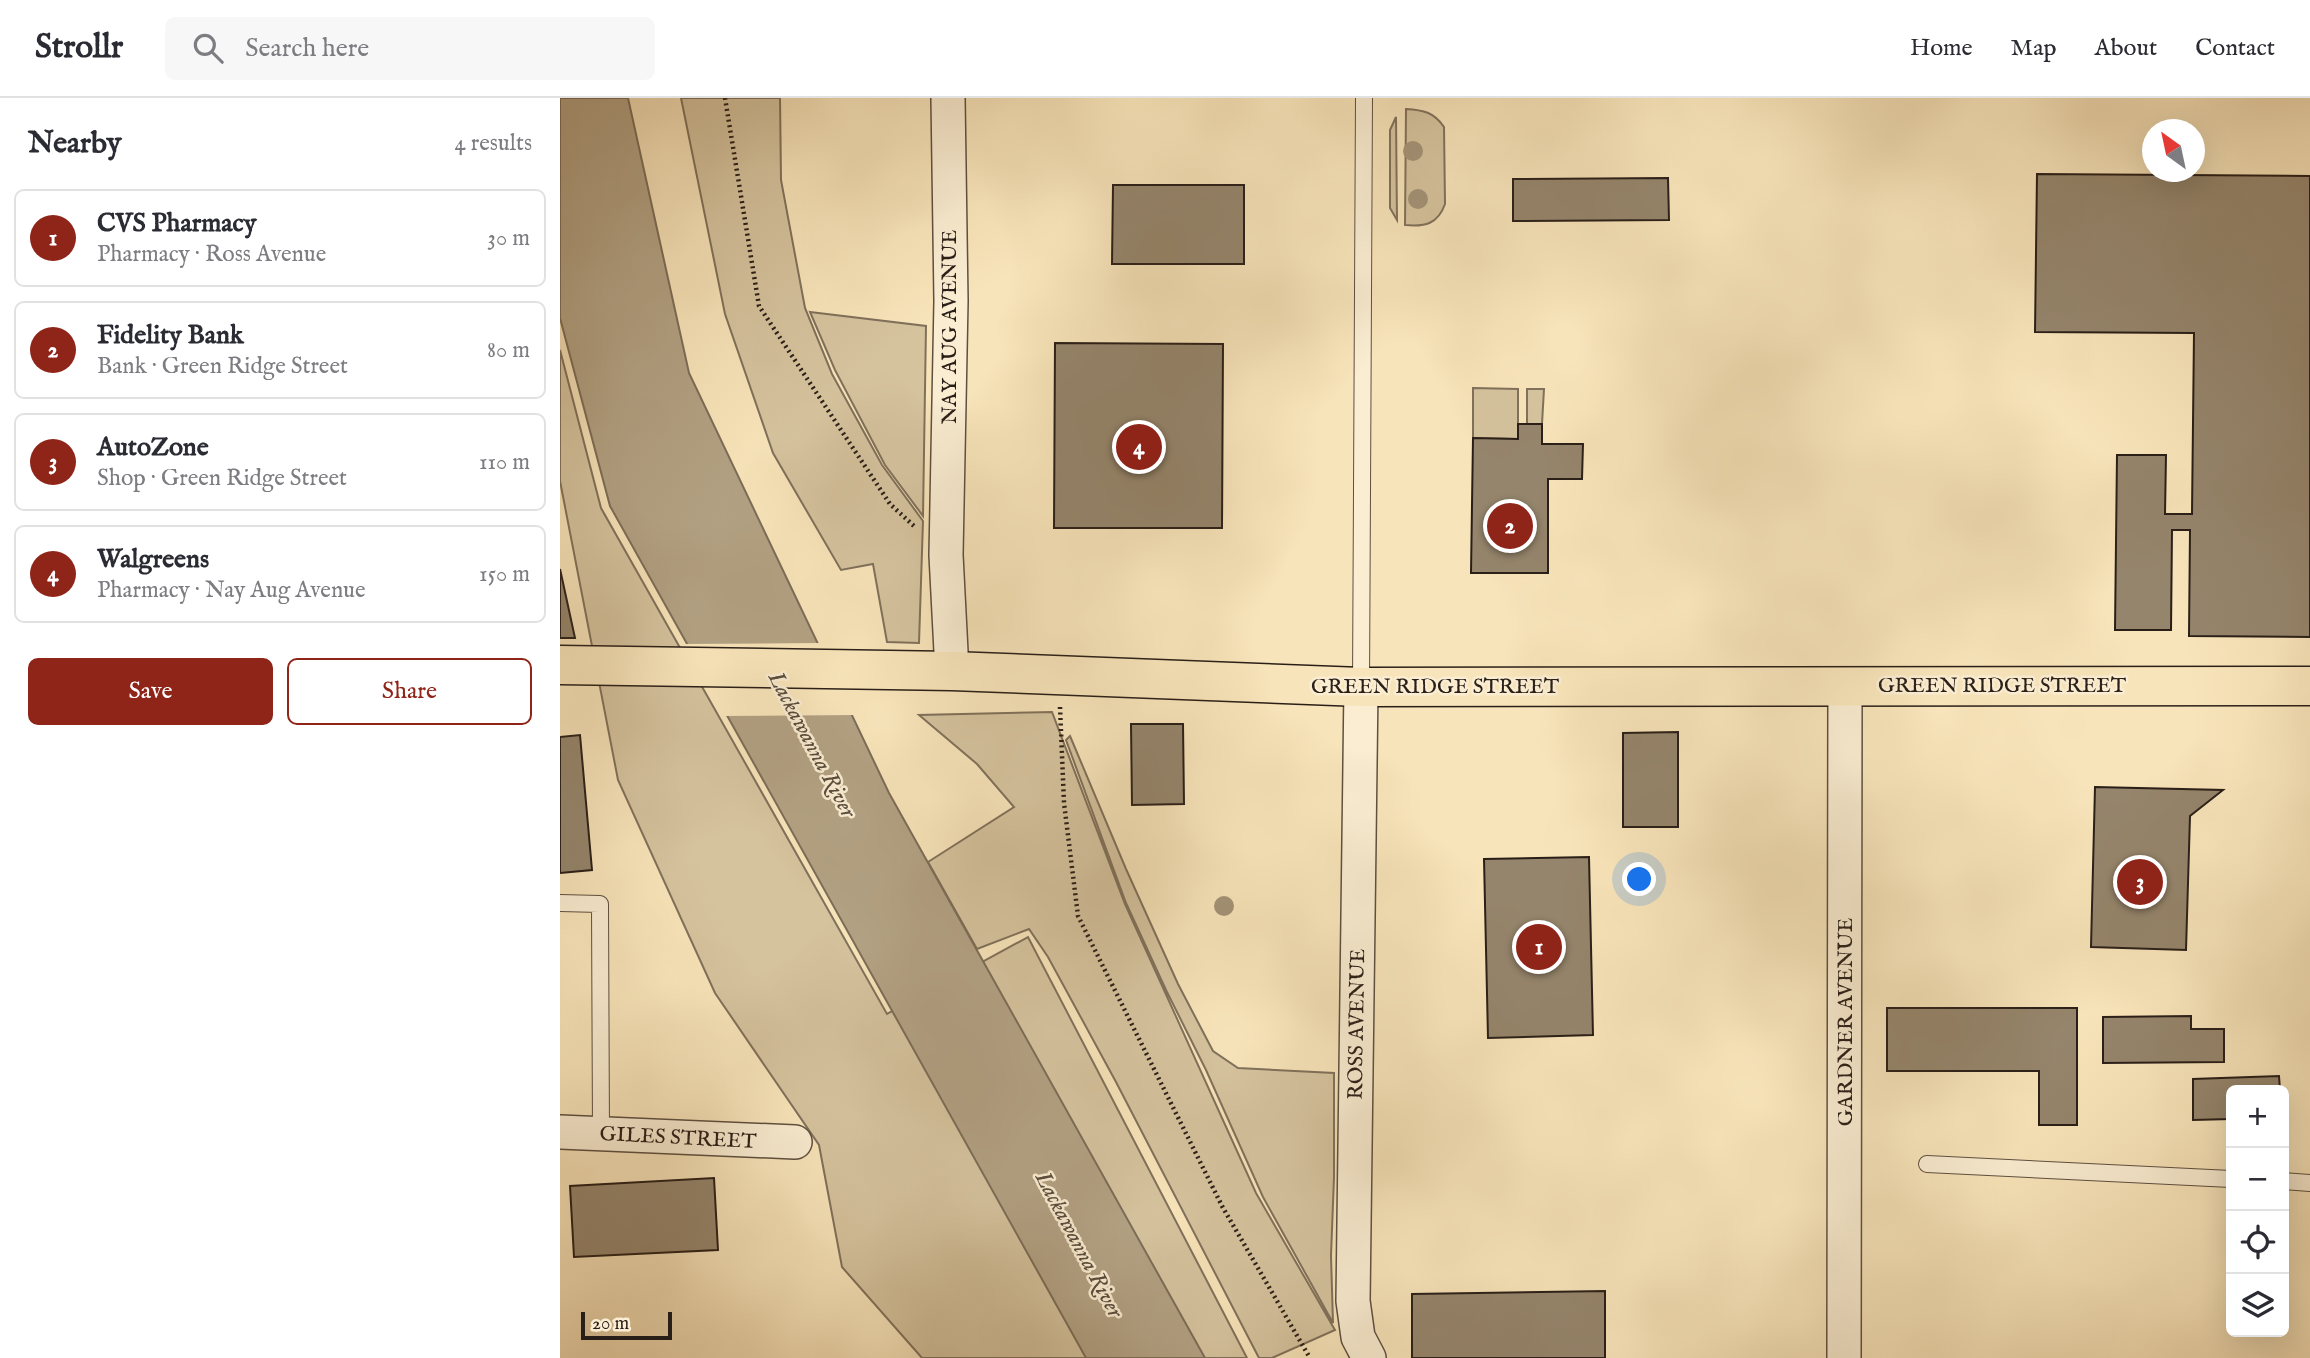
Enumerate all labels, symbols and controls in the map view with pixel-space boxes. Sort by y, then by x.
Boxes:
search box [165,17,655,80]
text: Strollr [35,27,123,69]
icon: search [189,29,227,67]
text: Search here [245,32,369,65]
text: Home [1910,33,1973,64]
text: Map [2011,33,2057,64]
text: About [2095,33,2157,64]
text: Contact [2195,33,2275,64]
north arrow [2142,119,2205,182]
text: Nearby [28,125,121,163]
text: 4 results [454,129,532,158]
text: CVS Pharmacy [97,207,257,240]
text: 1 [49,224,57,253]
text: 30 m [487,224,530,253]
street label: NAY AUG AVENUE [937,230,964,424]
text: Pharmacy · Ross Avenue [97,240,326,269]
text: Fidelity Bank [97,319,244,352]
text: 2 [48,336,58,365]
text: 80 m [487,336,530,365]
text: Bank · Green Ridge Street [97,352,348,381]
pin: 4 [1116,421,1162,473]
text: AutoZone [97,431,209,464]
text: 3 [49,448,57,477]
text: 110 m [479,448,530,477]
text: Shop · Green Ridge Street [97,464,347,493]
pin: 2 [1487,500,1533,552]
text: Walgreens [97,543,209,576]
text: 4 [47,560,59,589]
text: 150 m [479,560,530,589]
text: Pharmacy · Nay Aug Avenue [97,576,366,605]
button: Save [28,658,273,725]
button: Share [287,658,532,725]
water label: Lackawanna River [760,666,863,824]
street label: GREEN RIDGE STREET [1878,673,2127,700]
street label: GREEN RIDGE STREET [1311,674,1560,701]
pin: 3 [2117,856,2163,908]
your location [1622,862,1656,896]
street label: GARDNER AVENUE [1833,918,1860,1126]
pin: 1 [1516,921,1562,973]
street label: ROSS AVENUE [1343,948,1372,1100]
map controls [2226,1085,2289,1337]
button: + [2226,1085,2289,1148]
street label: GILES STREET [599,1121,758,1156]
button: − [2226,1148,2289,1211]
water label: Lackawanna River [1027,1166,1130,1324]
button: locate [2226,1211,2289,1274]
button: layers [2226,1274,2289,1337]
scale bar [581,1309,672,1341]
text: 20 m [592,1312,629,1336]

